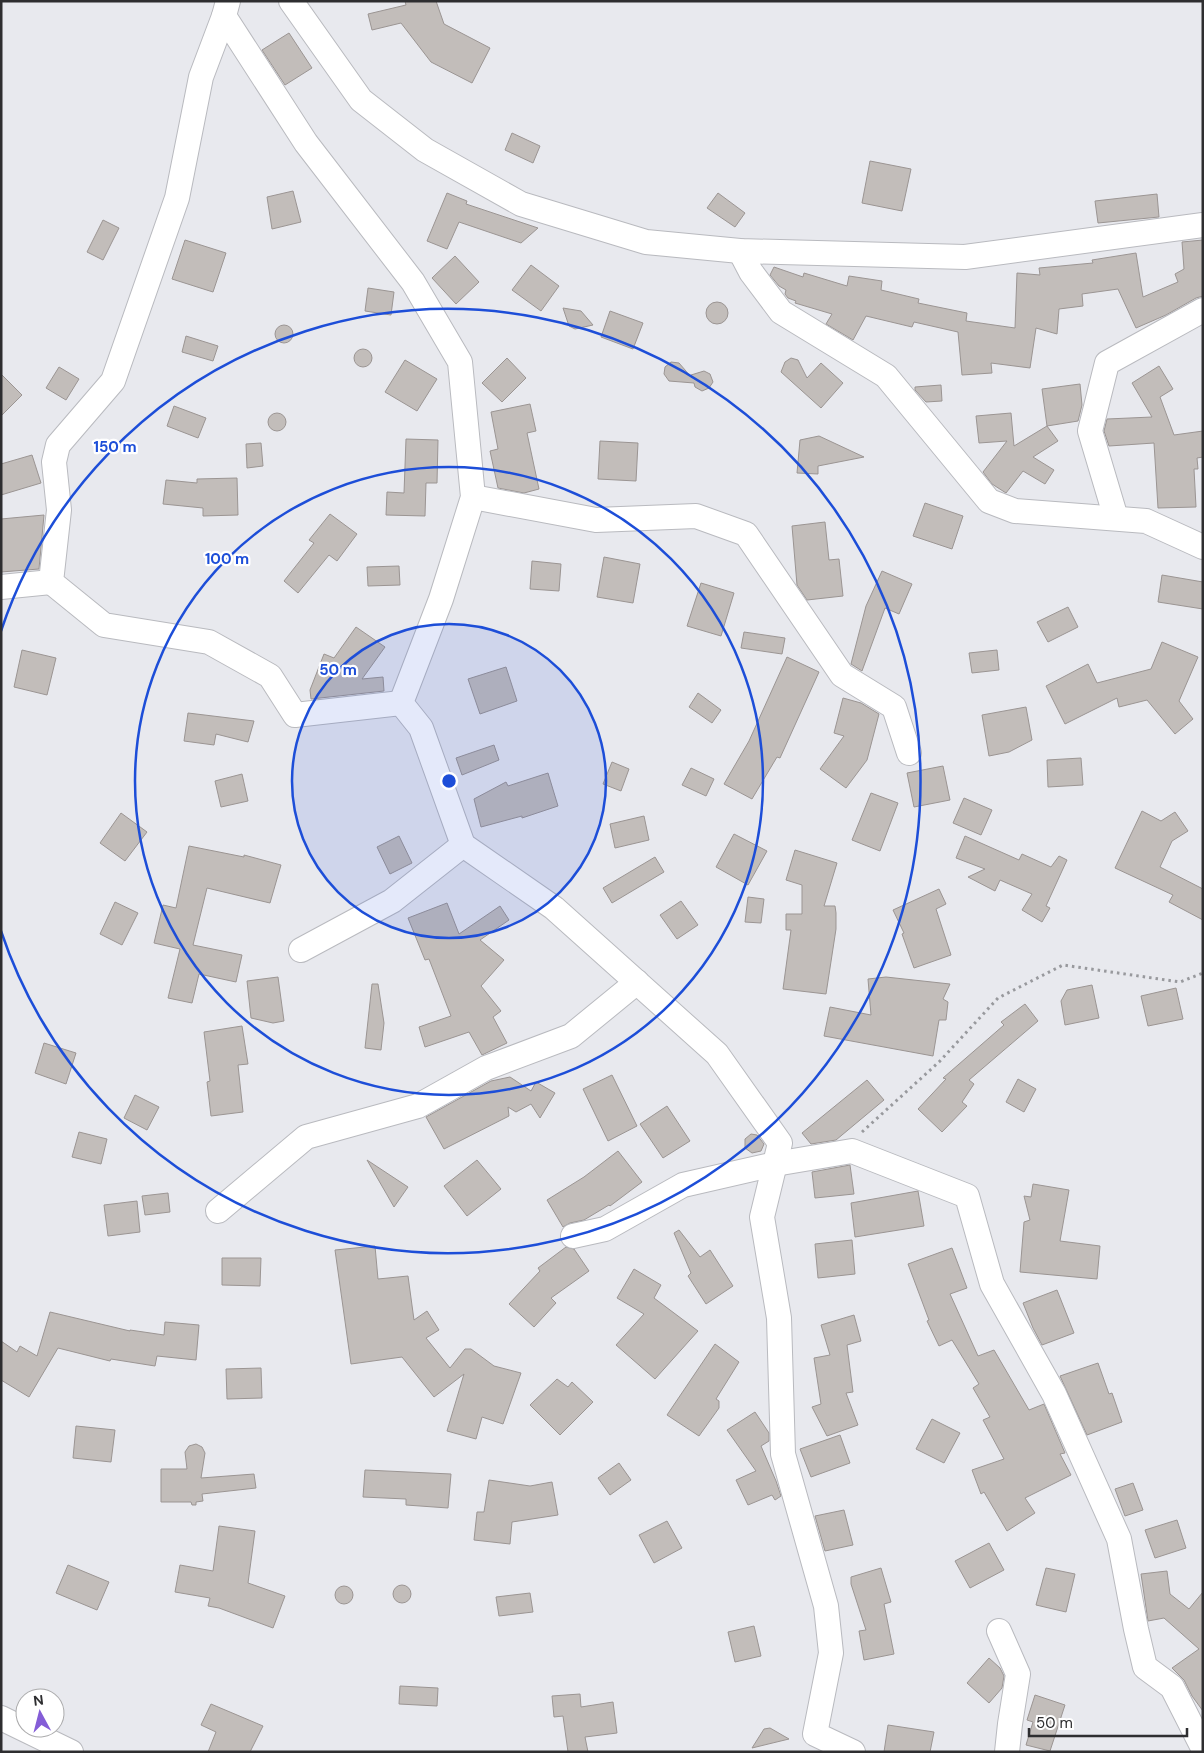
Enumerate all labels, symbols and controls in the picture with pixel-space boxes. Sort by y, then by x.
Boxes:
text: 150 m [94,437,137,457]
text: 100 m [205,549,249,569]
text: 50 m [319,660,357,680]
centre of rings [440,772,458,790]
north arrow [15,1688,65,1738]
text: N [32,1691,45,1710]
scale bar [1029,1706,1186,1738]
text: 50 m [1036,1713,1073,1733]

